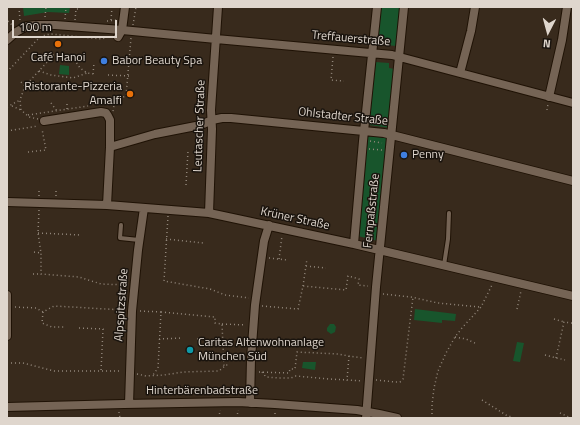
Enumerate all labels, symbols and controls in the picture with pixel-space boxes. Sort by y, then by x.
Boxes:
scale bar [14,12,119,38]
north arrow [528,12,568,52]
text: 100 m [19,17,52,36]
street label: Treffauerstraße [311,28,391,50]
text: N [542,36,551,52]
marker: Café Hanoi [53,39,63,49]
place label: Café Hanoi [31,51,85,65]
place label: Babor Beauty Spa [112,54,202,68]
marker: Babor Beauty Spa [99,56,109,66]
place label: Ristorante-Pizzeria Amalfi [24,80,122,108]
street label: Leutascher Straße [191,80,209,172]
marker: Ristorante-Pizzeria Amalfi [125,89,135,99]
street label: Ohlstadter Straße [297,105,389,129]
place label: Penny [412,148,444,162]
marker: Penny [399,150,409,160]
street label: Fernpaßstraße [361,173,383,249]
street label: Krüner Straße [259,205,331,233]
street label: Alpspitzstraße [112,268,132,342]
place label: Caritas Altenwohnanlage München Süd [198,336,324,364]
marker: Caritas Altenwohnanlage München Süd [185,345,195,355]
street label: Hinterbärenbadstraße [146,384,258,398]

